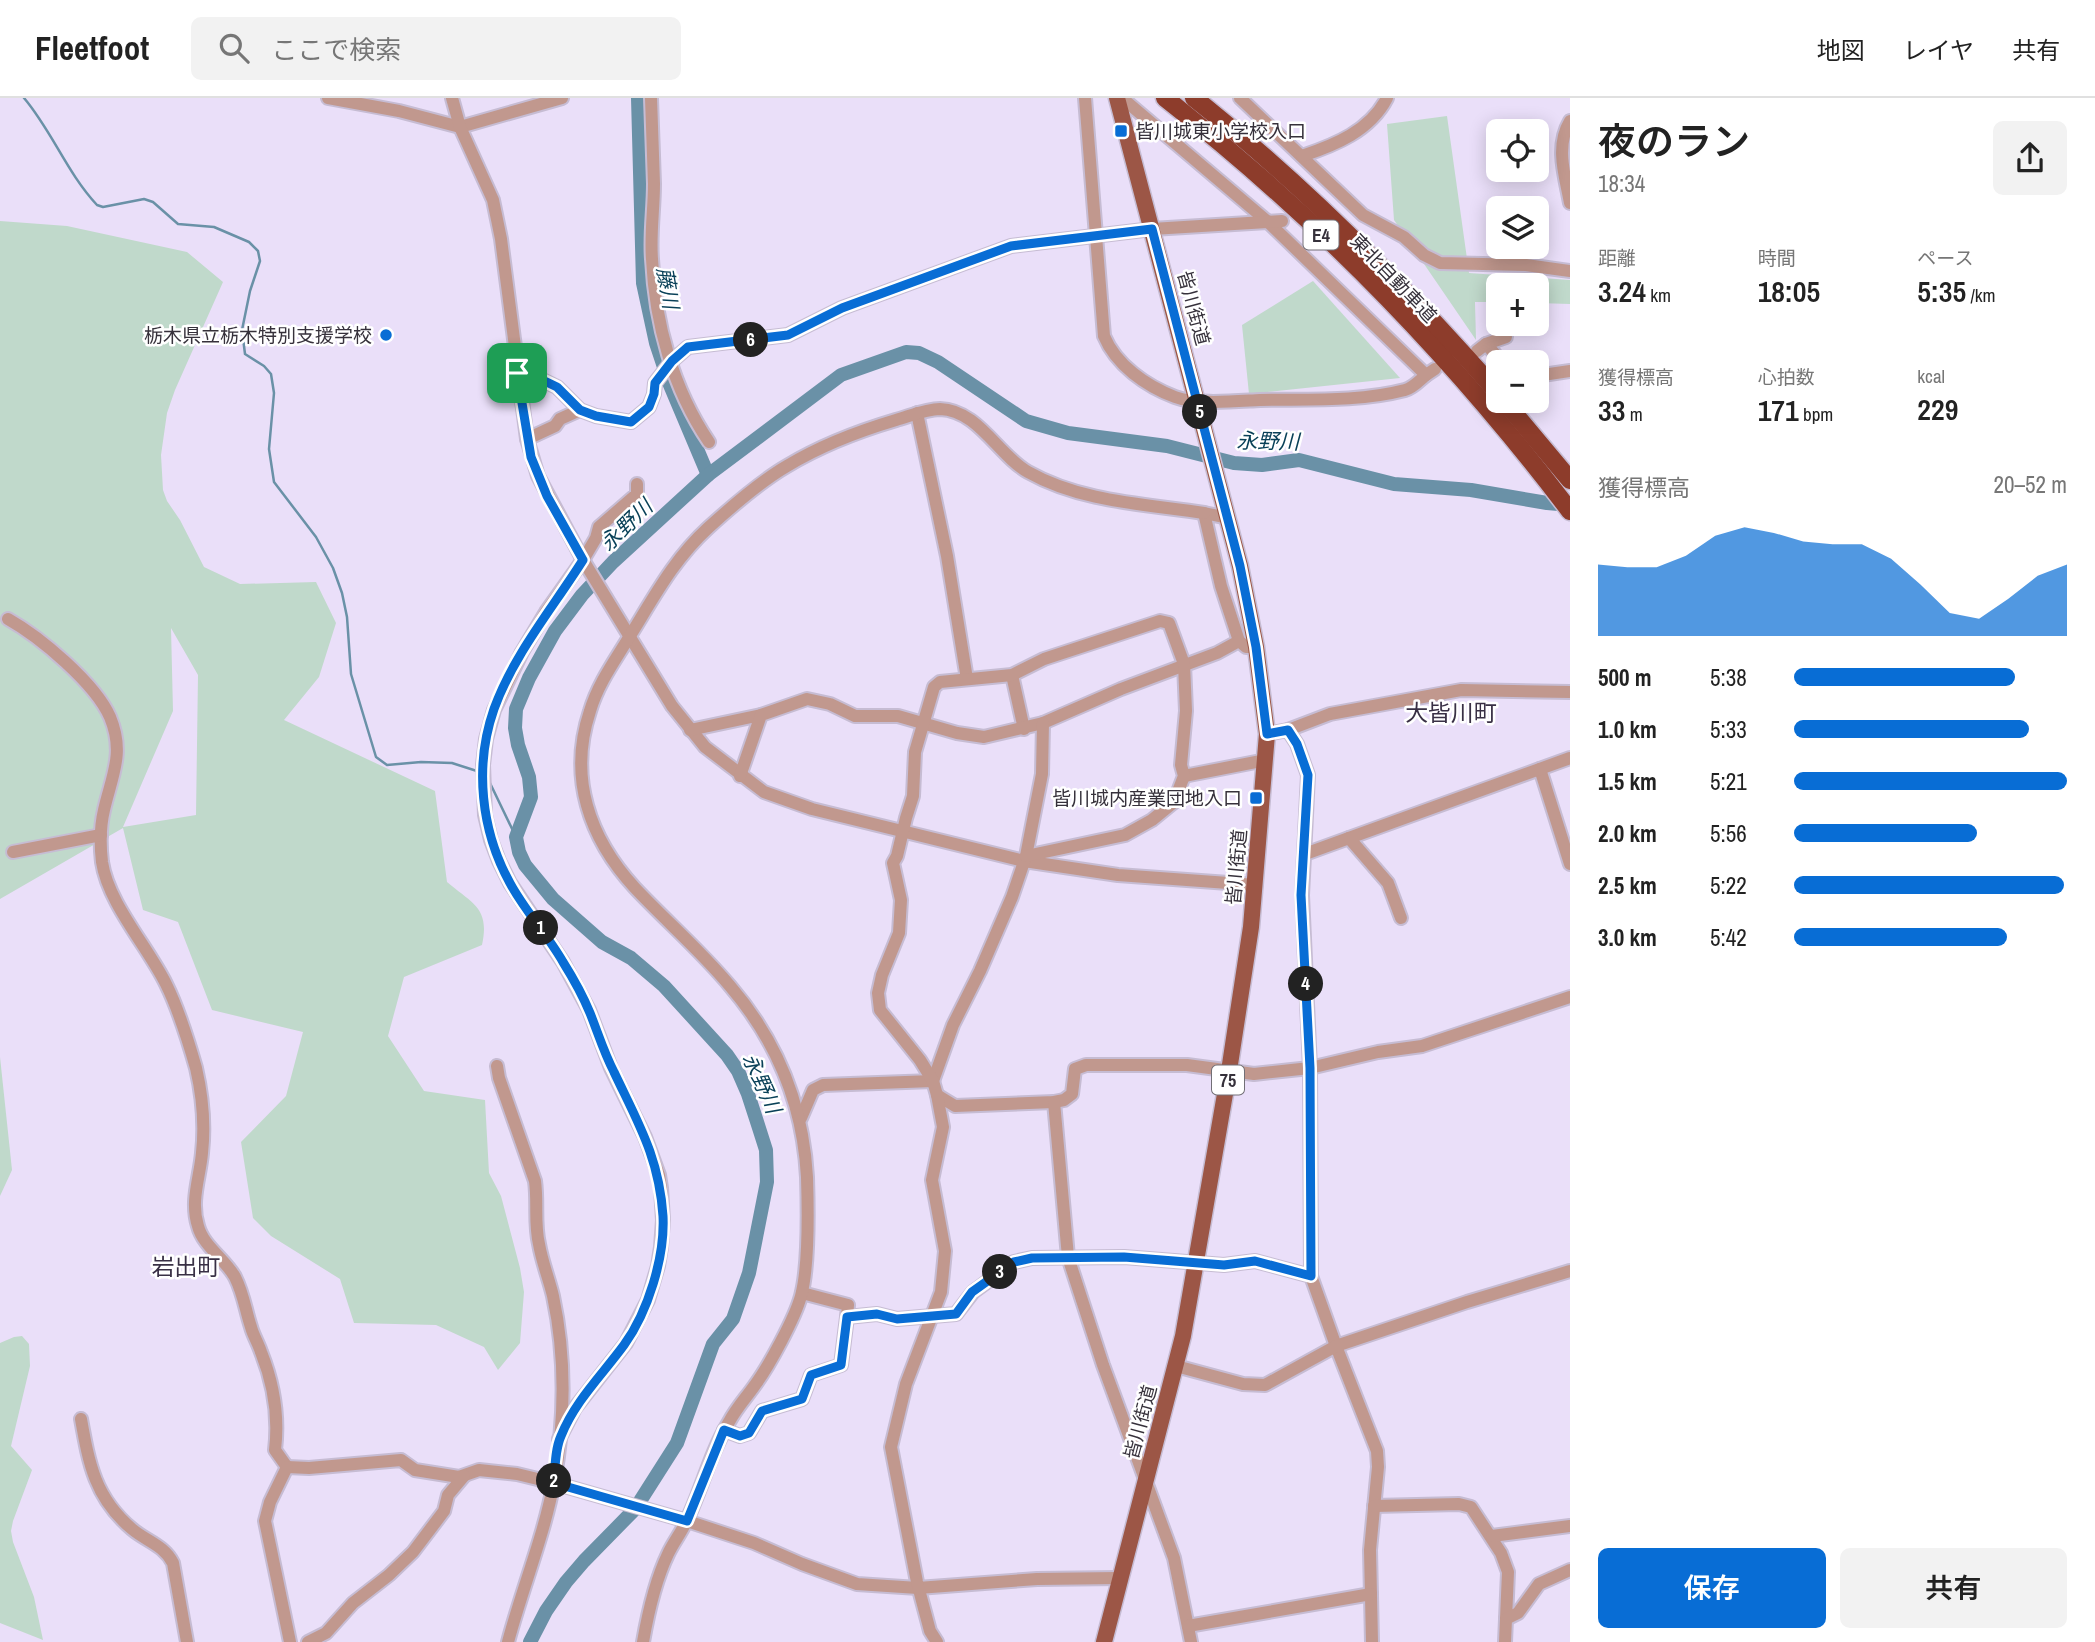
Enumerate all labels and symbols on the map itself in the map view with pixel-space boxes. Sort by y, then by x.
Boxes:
place label: 皆川城東小学校入口 [1135,118,1306,144]
marker: 皆川城東小学校入口 [1113,123,1129,139]
road number: E4 [1304,220,1338,250]
street label: 東北自動車道 [1345,228,1443,328]
water label: 藤川 [650,265,686,313]
street label: 皆川街道 [1172,268,1216,348]
place label: 栃木県立栃木特別支援学校 [144,322,372,348]
pin: 6 [734,322,768,358]
marker: 栃木県立栃木特別支援学校 [378,327,394,343]
pin [487,343,547,403]
pin: 5 [1182,394,1218,430]
water label: 永野川 [1236,426,1302,456]
water label: 永野川 [593,491,660,557]
district label: 大皆川町 [1405,697,1497,728]
place label: 皆川城内産業団地入口 [1052,785,1242,811]
marker: 皆川城内産業団地入口 [1248,790,1264,806]
street label: 皆川街道 [1220,828,1252,906]
pin: 1 [524,910,558,946]
pin: 4 [1288,966,1324,1001]
water label: 永野川 [736,1048,789,1120]
road number: 75 [1212,1065,1244,1094]
district label: 岩出町 [152,1251,221,1282]
pin: 3 [982,1254,1018,1290]
street label: 皆川街道 [1118,1382,1162,1462]
pin: 2 [536,1464,572,1498]

